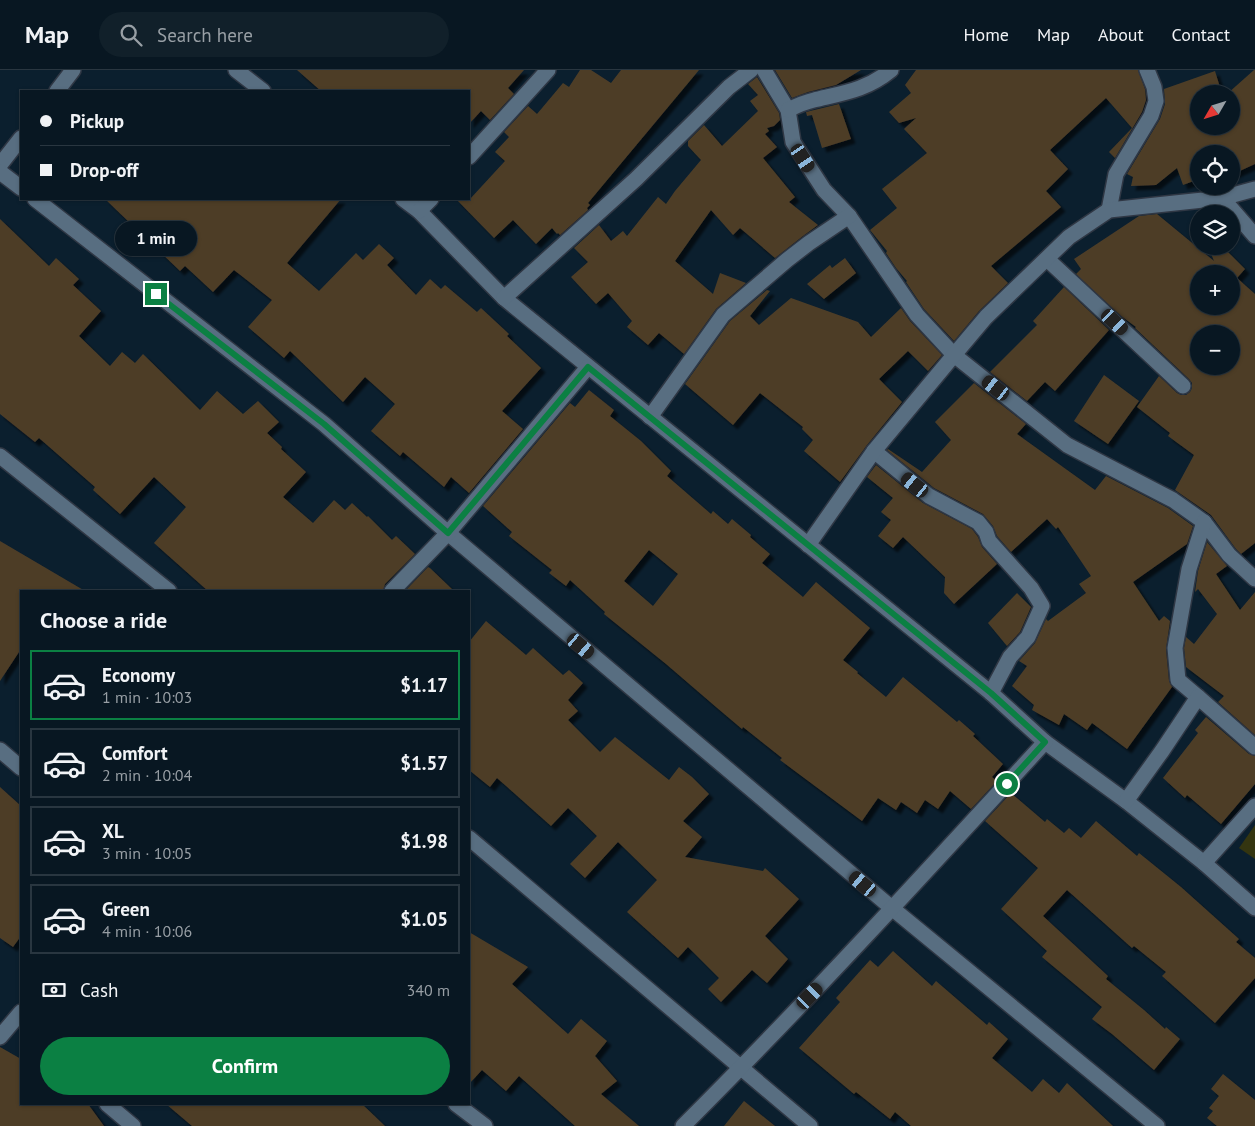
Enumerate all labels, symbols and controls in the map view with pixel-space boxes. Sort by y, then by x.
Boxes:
search box [99,12,449,57]
text: Map [25,19,69,50]
icon: search [117,21,145,49]
text: Search here [157,23,253,47]
text: Home [963,23,1009,46]
text: Map [1037,23,1070,46]
text: About [1098,23,1144,46]
text: Contact [1172,23,1230,46]
north arrow [1190,85,1240,135]
map controls [1190,85,1240,375]
text: Pickup [70,109,124,133]
car [788,141,817,175]
button: locate [1190,145,1240,195]
text: Drop-off [70,158,138,182]
button: layers [1190,205,1240,255]
callout: 1 min [115,222,197,256]
text: 1 min [136,228,176,248]
button: + [1190,265,1240,315]
route end [145,283,167,305]
car [1098,306,1131,338]
button: − [1190,325,1240,375]
car [979,373,1012,403]
car [898,470,931,500]
text: Choose a ride [40,606,167,634]
car [564,631,597,661]
icon: car [42,663,87,708]
text: Economy [102,663,175,687]
text: $1.17 [400,673,448,697]
text: 1 min · 10:03 [102,687,192,707]
icon: car [42,741,87,786]
text: Comfort [102,741,168,765]
text: $1.57 [400,751,448,775]
text: 2 min · 10:04 [102,765,192,785]
route start [996,773,1018,795]
icon: car [42,819,87,864]
text: XL [102,819,124,843]
text: $1.98 [400,829,448,853]
text: 3 min · 10:05 [102,843,192,863]
car [846,869,879,899]
icon: car [42,897,87,942]
text: Green [102,897,150,921]
text: $1.05 [400,907,448,931]
text: 4 min · 10:06 [102,921,192,941]
icon: cash [40,976,68,1004]
text: Cash [80,978,118,1002]
text: 340 m [407,980,450,1000]
car [794,980,825,1012]
button: Confirm [40,1037,450,1095]

